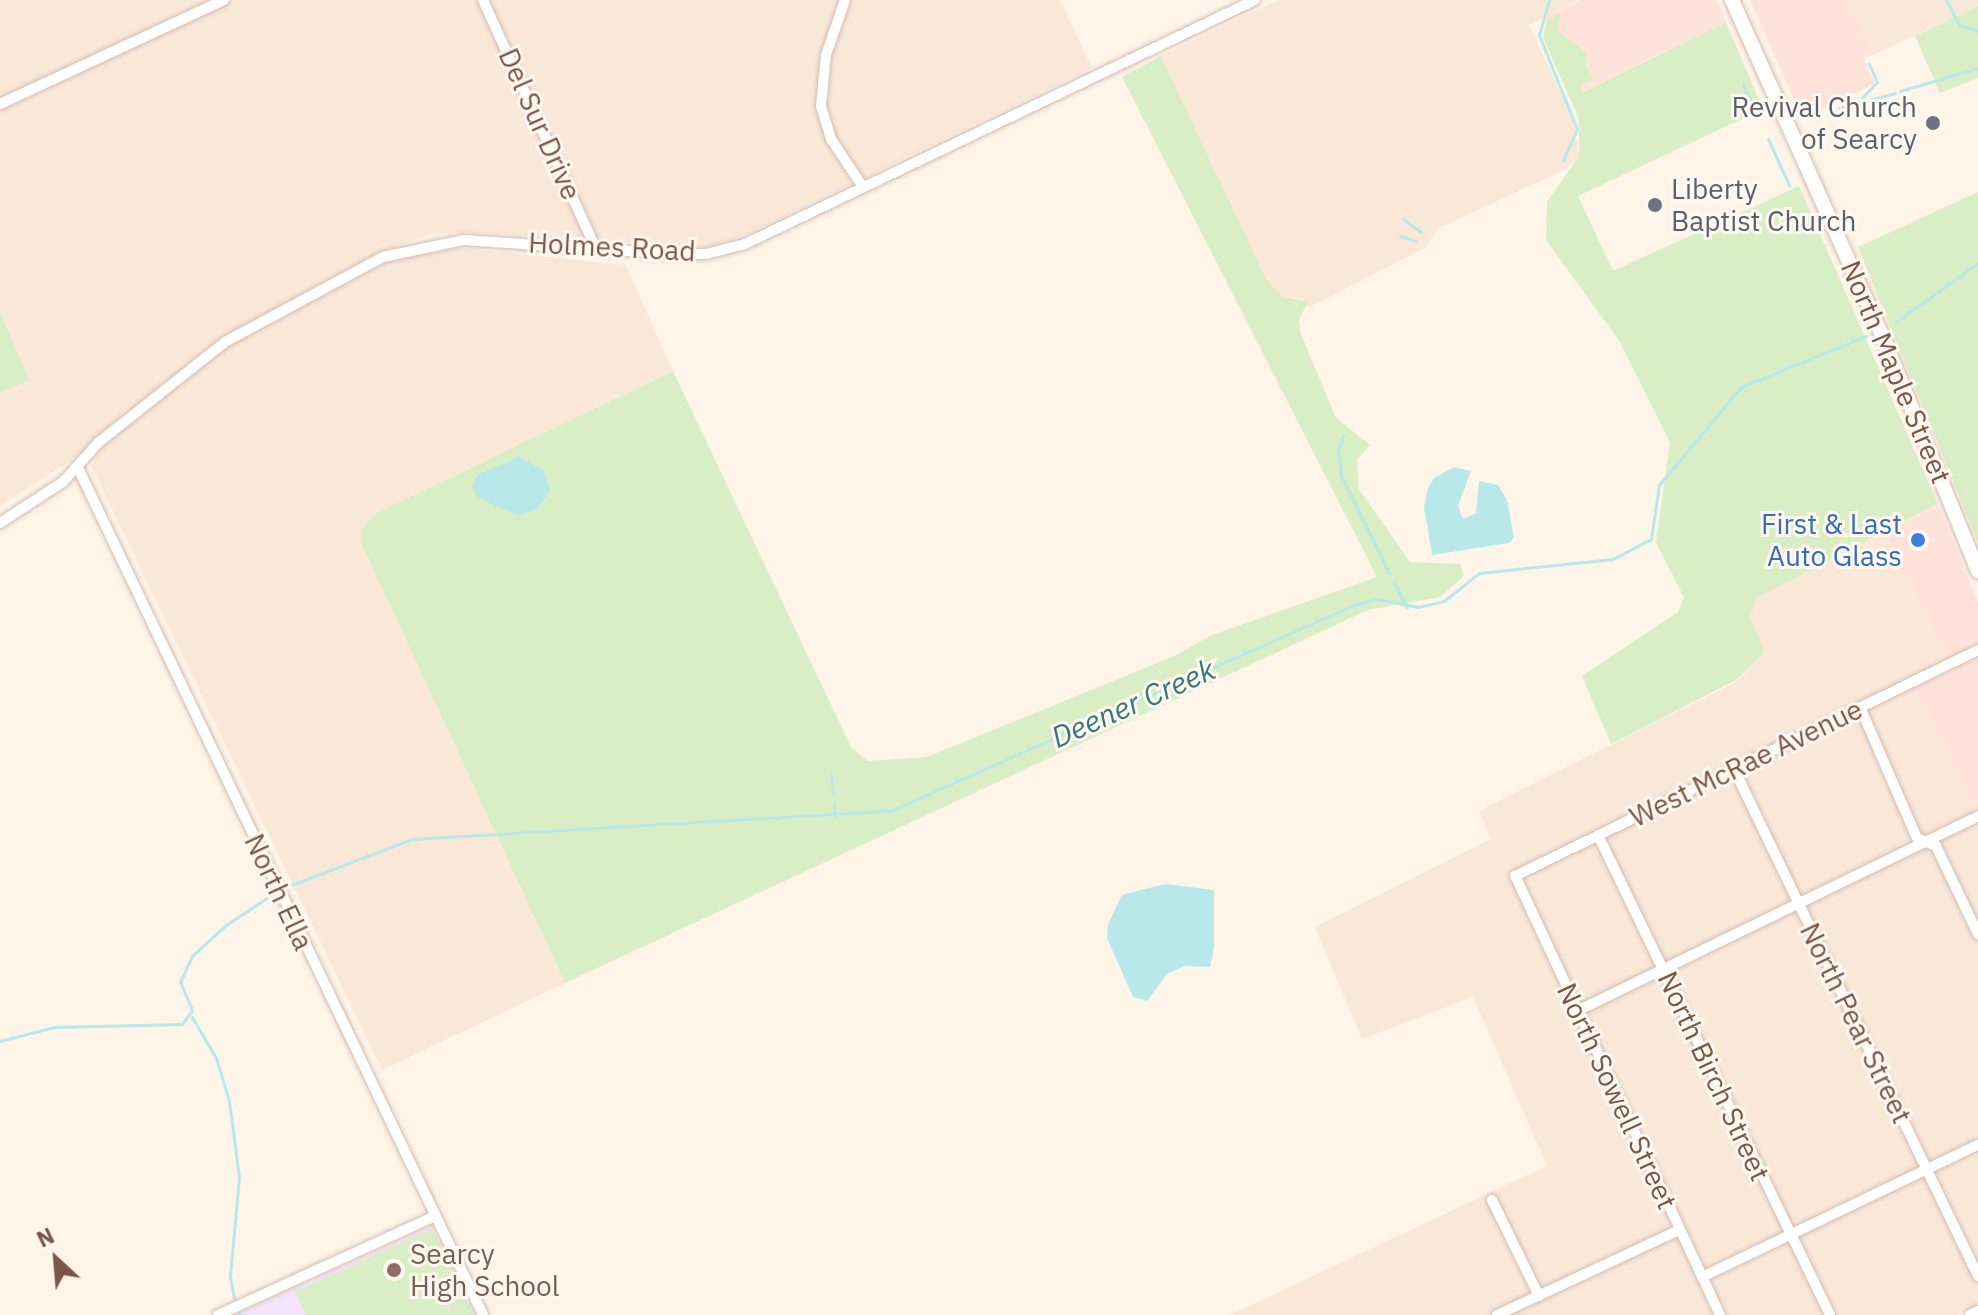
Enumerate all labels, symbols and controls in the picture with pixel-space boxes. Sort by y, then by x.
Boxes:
street label: Del Sur Drive [492,43,588,205]
place label: Revival Church of Searcy [1732,90,1917,156]
marker: Revival Church of Searcy [1924,114,1942,132]
place label: Liberty Baptist Church [1671,172,1856,238]
marker: Liberty Baptist Church [1646,196,1664,214]
street label: Holmes Road [527,226,697,268]
street label: North Maple Street [1834,256,1958,488]
place label: First & Last Auto Glass [1761,507,1902,573]
marker: First & Last Auto Glass [1909,531,1927,549]
water label: Deener Creek [1045,651,1221,755]
street label: West McRae Avenue [1624,692,1868,834]
street label: North Ella [237,828,321,956]
street label: North Pear Street [1793,917,1919,1129]
street label: North Birch Street [1651,966,1777,1186]
street label: North Sowell Street [1550,978,1684,1214]
north arrow [16,1219,96,1299]
text: N [32,1220,59,1254]
place label: Searcy High School [410,1237,559,1303]
marker: Searcy High School [385,1261,403,1279]

